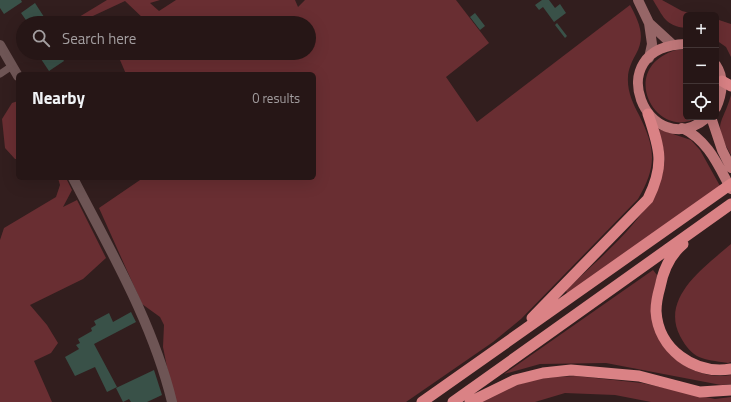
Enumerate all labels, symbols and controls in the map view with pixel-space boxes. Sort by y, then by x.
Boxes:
map controls [683,12,719,120]
button: + [683,12,719,48]
search box [16,16,316,60]
icon: search [30,27,52,49]
text: Search here [62,27,136,50]
button: − [683,48,719,84]
button: locate [683,84,719,120]
text: Nearby [32,85,85,111]
text: 0 results [252,88,300,108]

